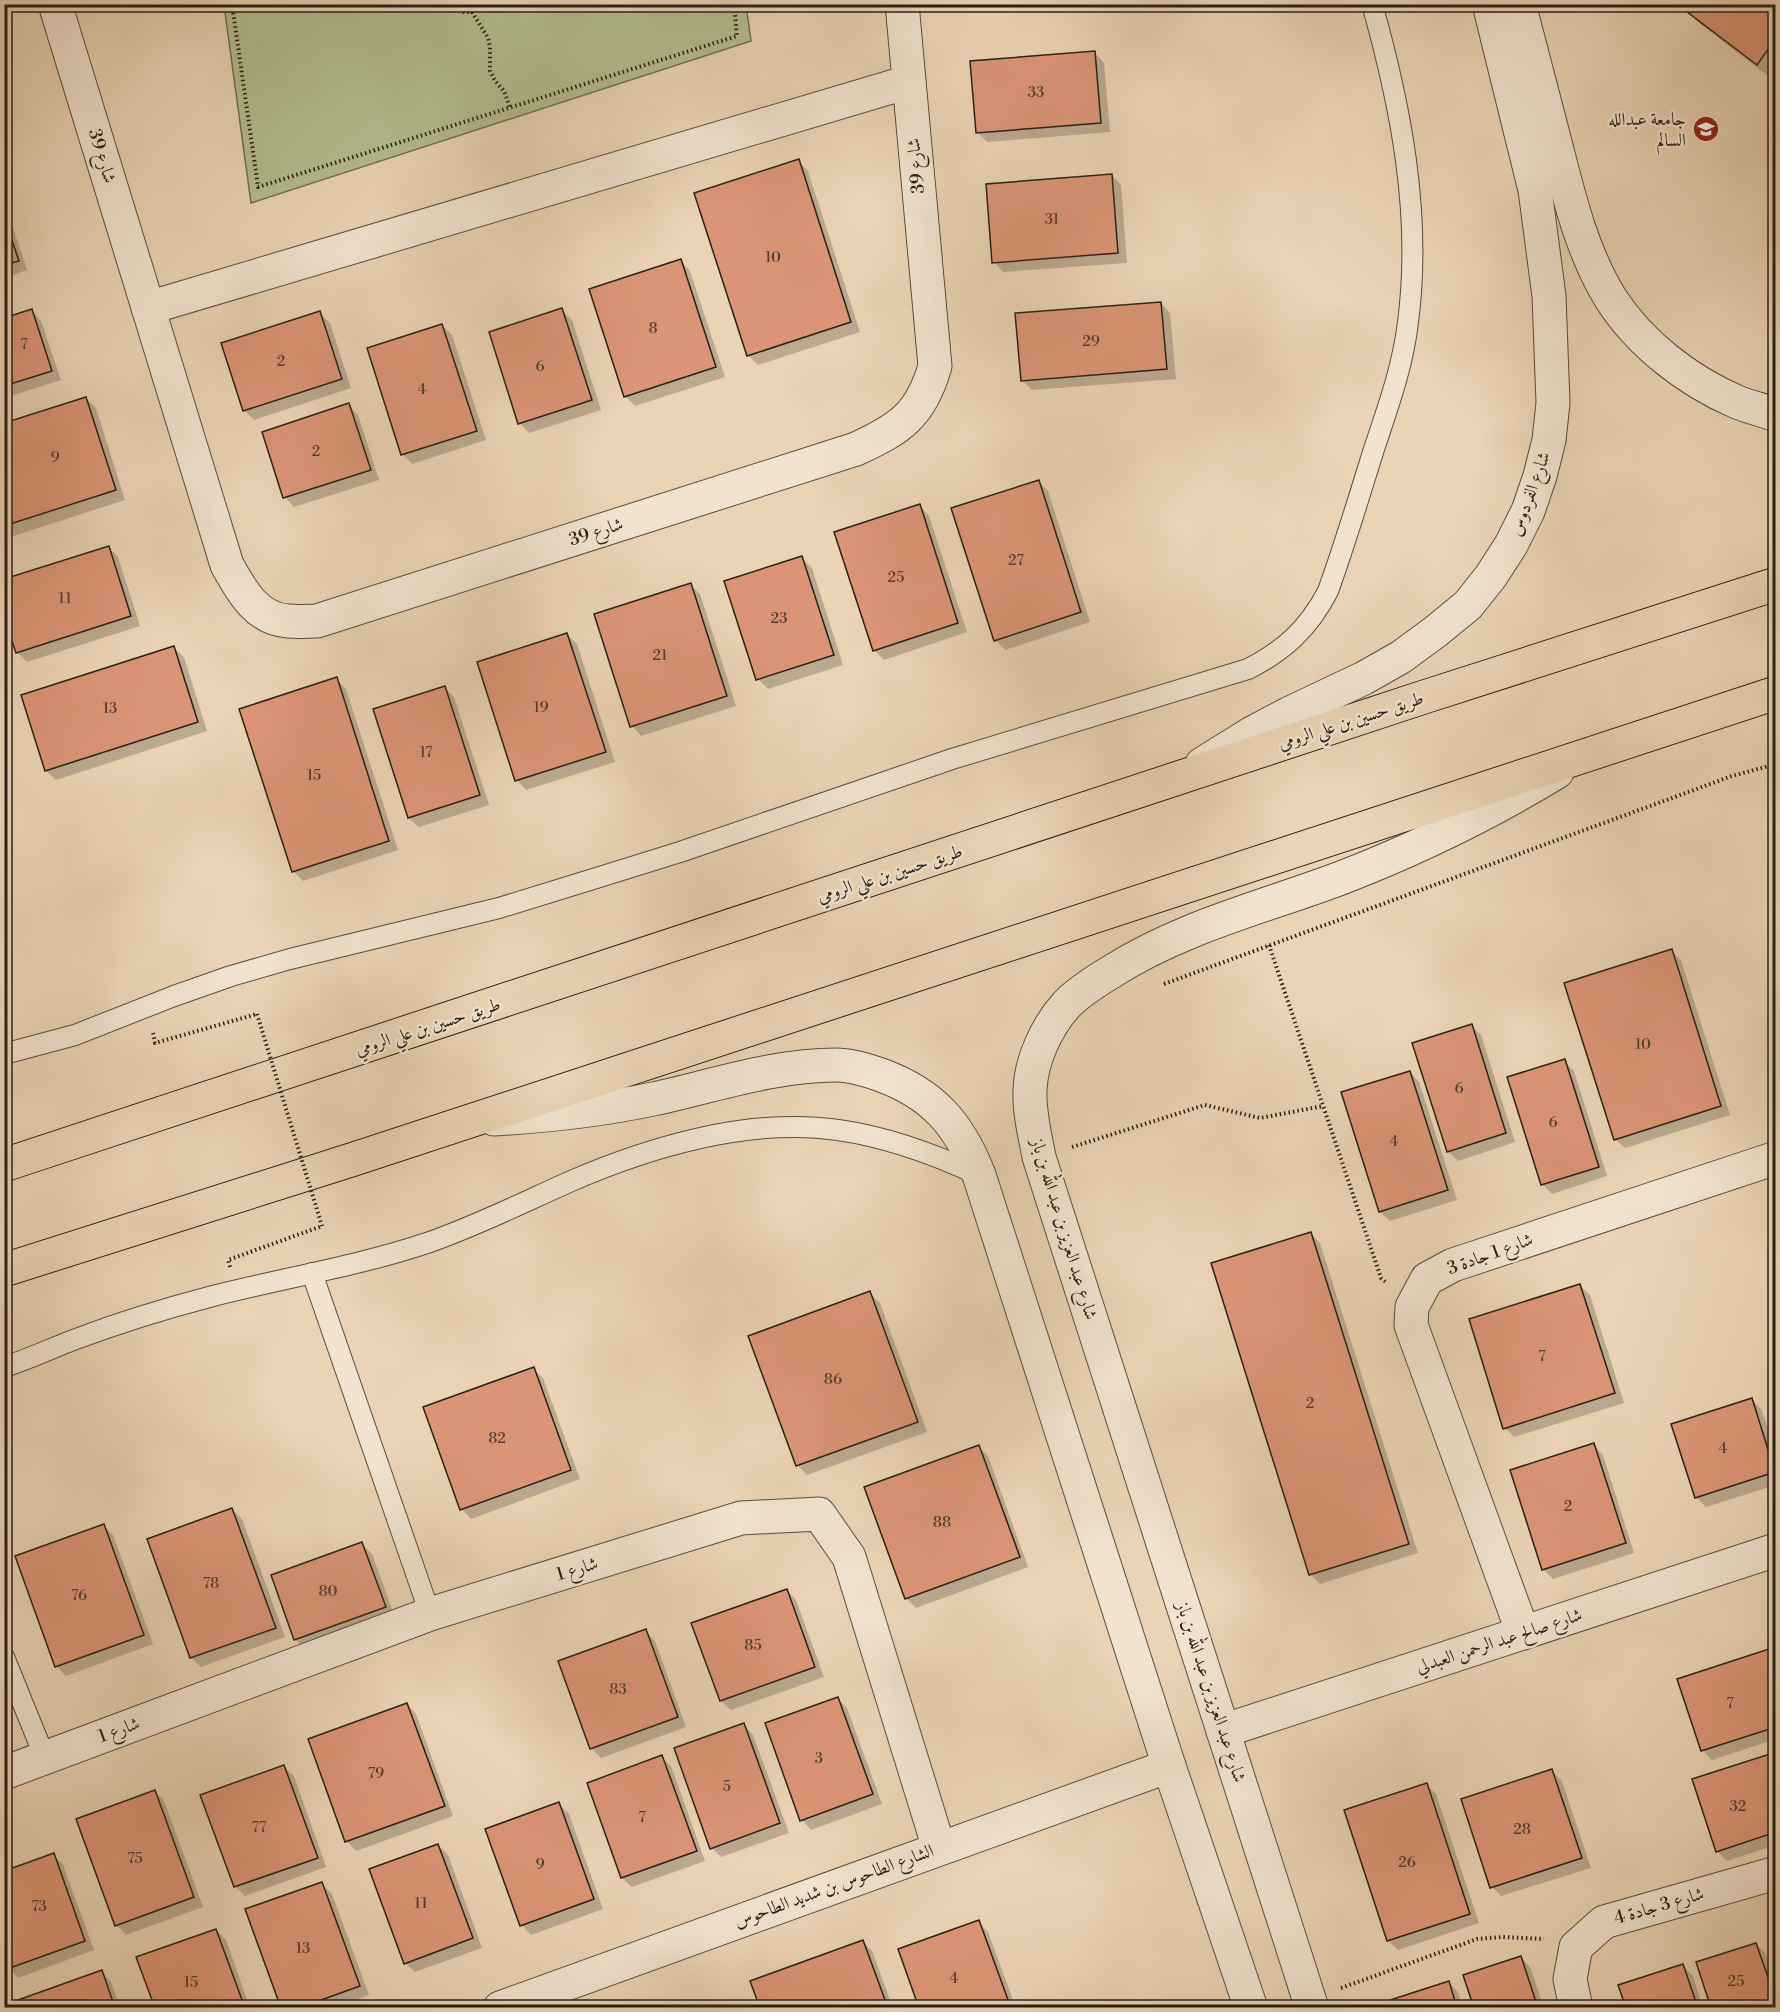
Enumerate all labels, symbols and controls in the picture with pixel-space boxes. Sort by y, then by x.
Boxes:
house number: 33 [1028,83,1044,102]
place label: جامعة عبدالله السالم [1608,108,1686,156]
school or university icon: جامعة عبدالله السالم [1691,114,1721,144]
street label: شارع 39 [80,126,121,187]
street label: شارع 39 [902,137,933,195]
house number: 31 [1045,210,1060,229]
house number: 10 [765,248,781,267]
house number: 8 [648,319,658,338]
house number: 29 [1082,332,1100,351]
house number: 7 [20,335,28,354]
house number: 2 [277,352,285,371]
house number: 6 [535,357,545,376]
house number: 4 [418,380,427,399]
house number: 2 [312,442,320,461]
house number: 9 [50,448,60,467]
street label: شارع الفردوس [1504,449,1559,540]
street label: شارع 39 [566,512,627,554]
house number: 27 [1008,551,1024,570]
house number: 25 [888,568,904,587]
house number: 11 [58,589,72,608]
house number: 23 [771,609,787,628]
house number: 21 [652,646,668,665]
street label: طريق حسين بن علي الرومي [1275,687,1428,760]
house number: 19 [533,698,549,717]
house number: 13 [103,699,117,718]
house number: 17 [419,743,433,762]
house number: 15 [307,766,321,785]
street label: طريق حسين بن علي الرومي [814,840,967,913]
street label: طريق حسين بن علي الرومي [352,993,505,1066]
house number: 10 [1635,1035,1651,1054]
house number: 6 [1454,1079,1464,1098]
house number: 6 [1548,1113,1558,1132]
house number: 4 [1390,1132,1399,1151]
street label: شارع عبد العزيز بن عبد الله بن باز [1022,1133,1105,1323]
street label: شارع 1 جادة 3 [1444,1228,1537,1283]
house number: 7 [1538,1347,1546,1366]
house number: 86 [824,1370,842,1389]
house number: 2 [1306,1394,1314,1413]
house number: 82 [488,1429,506,1448]
house number: 4 [1719,1439,1728,1458]
house number: 2 [1564,1497,1572,1516]
house number: 88 [933,1513,951,1532]
street label: شارع 1 [553,1552,602,1589]
house number: 78 [203,1574,219,1593]
house number: 80 [318,1582,338,1601]
house number: 76 [71,1586,87,1605]
street label: شارع عبد العزيز بن عبد الله بن باز [1167,1596,1254,1786]
street label: شارع صالح عبد الرحمن العبدلي [1413,1603,1586,1683]
house number: 85 [744,1636,762,1655]
house number: 83 [609,1680,627,1699]
house number: 7 [1726,1694,1734,1713]
street label: شارع 1 [95,1712,144,1751]
house number: 3 [815,1749,823,1768]
house number: 79 [368,1764,384,1783]
house number: 5 [723,1777,731,1796]
house number: 32 [1730,1797,1746,1816]
house number: 7 [638,1808,646,1827]
house number: 77 [251,1818,267,1837]
house number: 28 [1513,1820,1531,1839]
street label: الشارع الطاحوس بن شديد الطاحوس [731,1839,938,1936]
house number: 75 [127,1849,143,1868]
house number: 26 [1398,1853,1416,1872]
house number: 9 [535,1855,545,1874]
street label: شارع 3 جادة 4 [1611,1882,1708,1933]
house number: 11 [414,1894,428,1913]
house number: 73 [31,1897,47,1916]
house number: 13 [296,1939,310,1958]
house number: 4 [950,1969,959,1988]
house number: 25 [1728,1972,1744,1991]
house number: 15 [184,1973,198,1992]

